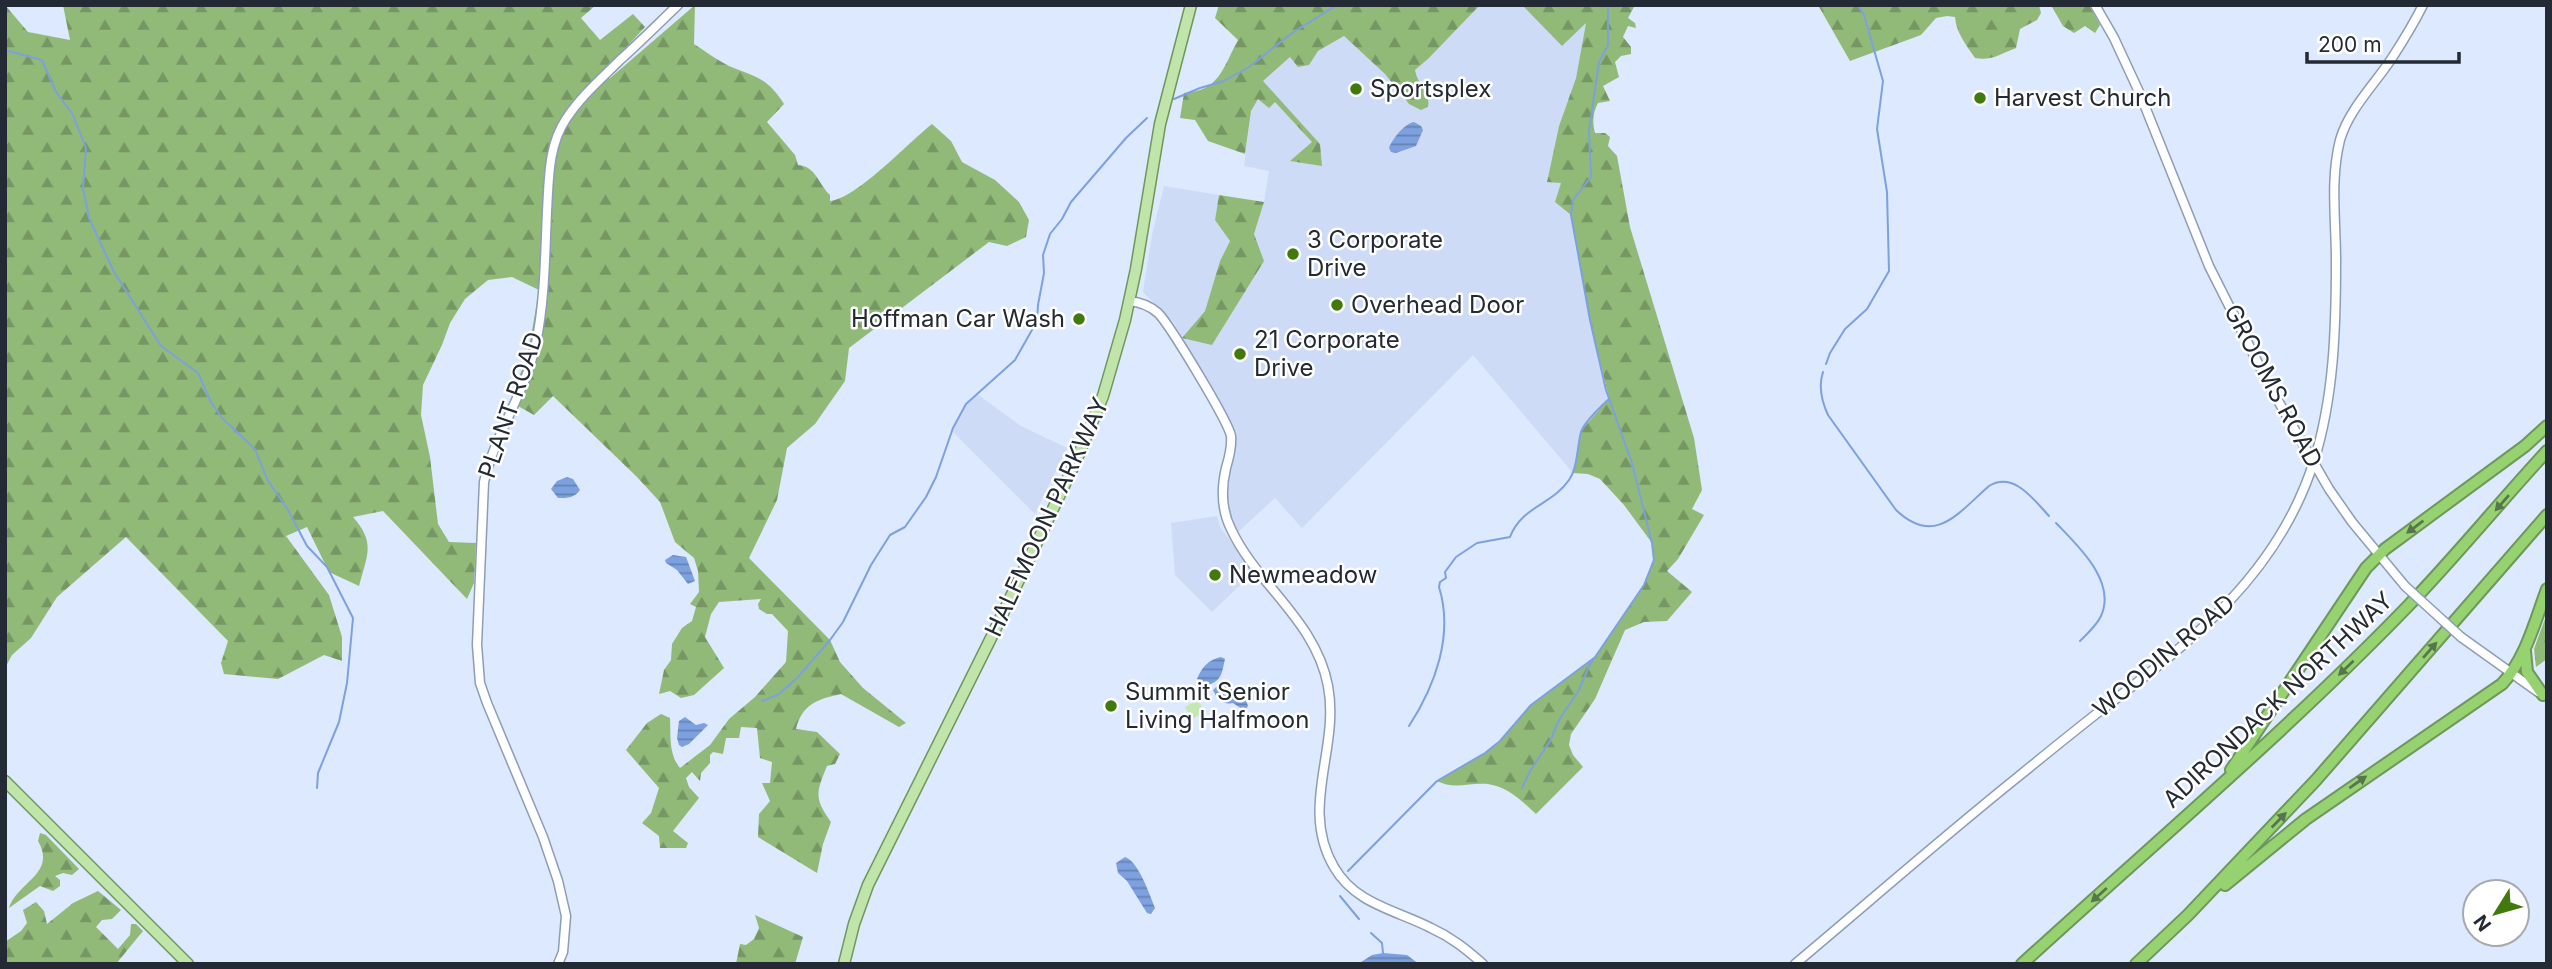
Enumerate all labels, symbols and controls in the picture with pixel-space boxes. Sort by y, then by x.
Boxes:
scale bar [2307,21,2459,65]
text: 200 m [2318,32,2382,57]
place label: Sportsplex [1370,74,1491,103]
marker: Sportsplex [1348,81,1364,97]
place label: Harvest Church [1994,83,2171,112]
marker: Harvest Church [1972,90,1988,106]
place label: 3 Corporate Drive [1307,225,1443,282]
marker: 3 Corporate Drive [1285,246,1301,262]
place label: Overhead Door [1351,290,1524,319]
marker: Overhead Door [1329,297,1345,313]
street label: GROOMS ROAD [2218,299,2329,472]
place label: Hoffman Car Wash [851,304,1065,333]
marker: Hoffman Car Wash [1071,311,1087,327]
place label: 21 Corporate Drive [1254,325,1400,382]
street label: PLANT ROAD [472,328,549,482]
marker: 21 Corporate Drive [1232,346,1248,362]
street label: HALFMOON PARKWAY [978,393,1115,641]
one-way arrow [2495,494,2510,511]
one-way arrow [2406,519,2424,533]
place label: Newmeadow [1229,560,1377,589]
marker: Newmeadow [1207,567,1223,583]
street label: ADIRONDACK NORTHWAY [2157,586,2399,814]
street label: WOODIN ROAD [2087,588,2240,723]
one-way arrow [2422,641,2438,659]
one-way arrow [2337,659,2354,676]
place label: Summit Senior Living Halfmoon [1125,677,1309,734]
marker: Summit Senior Living Halfmoon [1103,698,1119,714]
one-way arrow [2349,775,2367,789]
one-way arrow [2270,812,2286,829]
north arrow [2461,878,2531,948]
one-way arrow [2090,887,2107,902]
text: N [2469,910,2496,936]

